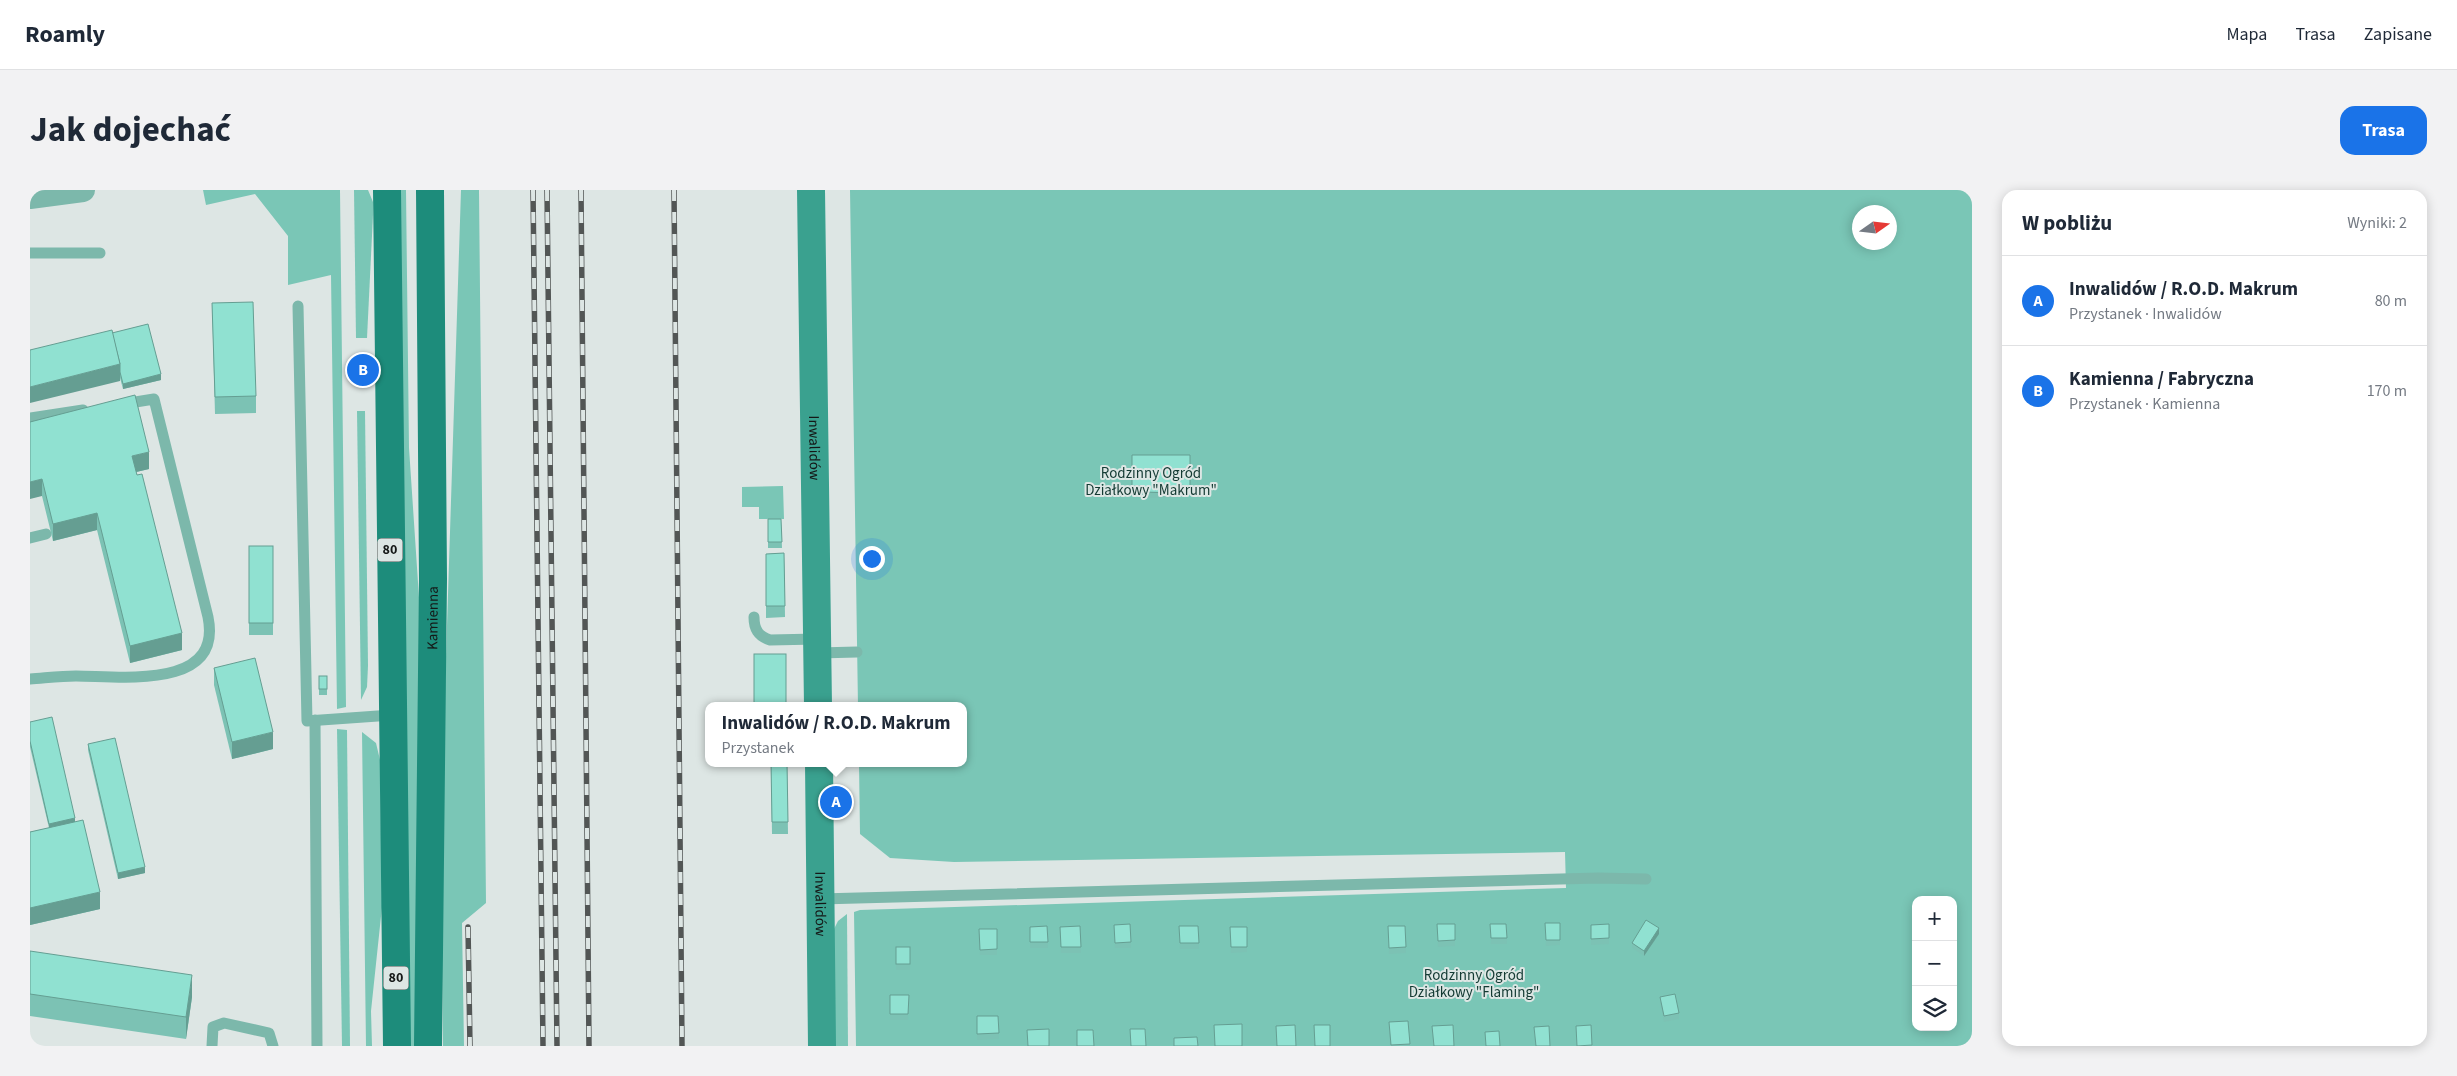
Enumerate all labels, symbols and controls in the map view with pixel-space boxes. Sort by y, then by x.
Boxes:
text: Roamly [25,17,105,52]
text: Mapa [2226,22,2267,47]
text: Trasa [2295,22,2336,47]
text: Zapisane [2364,22,2432,47]
text: Jak dojechać [30,105,231,155]
button: Trasa [2340,106,2427,155]
north arrow [1852,205,1897,250]
text: W pobliżu [2022,208,2112,238]
text: Wyniki: 2 [2347,212,2407,234]
text: Inwalidów / R.O.D. Makrum [2069,276,2298,303]
text: A [2033,290,2043,312]
text: 80 m [2375,290,2407,312]
text: Przystanek · Inwalidów [2069,303,2222,325]
pin: B [347,351,379,389]
text: Kamienna / Fabryczna [2069,366,2254,393]
text: B [2033,380,2043,402]
text: 170 m [2367,380,2407,402]
text: Przystanek · Kamienna [2069,393,2220,415]
street label: Inwalidów [804,415,825,481]
park label: Rodzinny Ogród Działkowy "Makrum" [1085,463,1217,501]
road number: 80 [378,538,402,562]
your location [859,546,885,572]
street label: Kamienna [422,586,443,650]
popup [705,702,967,767]
text: Inwalidów / R.O.D. Makrum [721,710,951,737]
text: Przystanek [721,737,794,759]
pin: A [820,783,852,821]
street label: Inwalidów [810,871,831,937]
map controls [1912,896,1957,1031]
button: + [1912,896,1957,941]
button: − [1912,941,1957,986]
park label: Rodzinny Ogród Działkowy "Flaming" [1409,965,1539,1003]
road number: 80 [384,966,408,990]
button: layers [1912,986,1957,1031]

